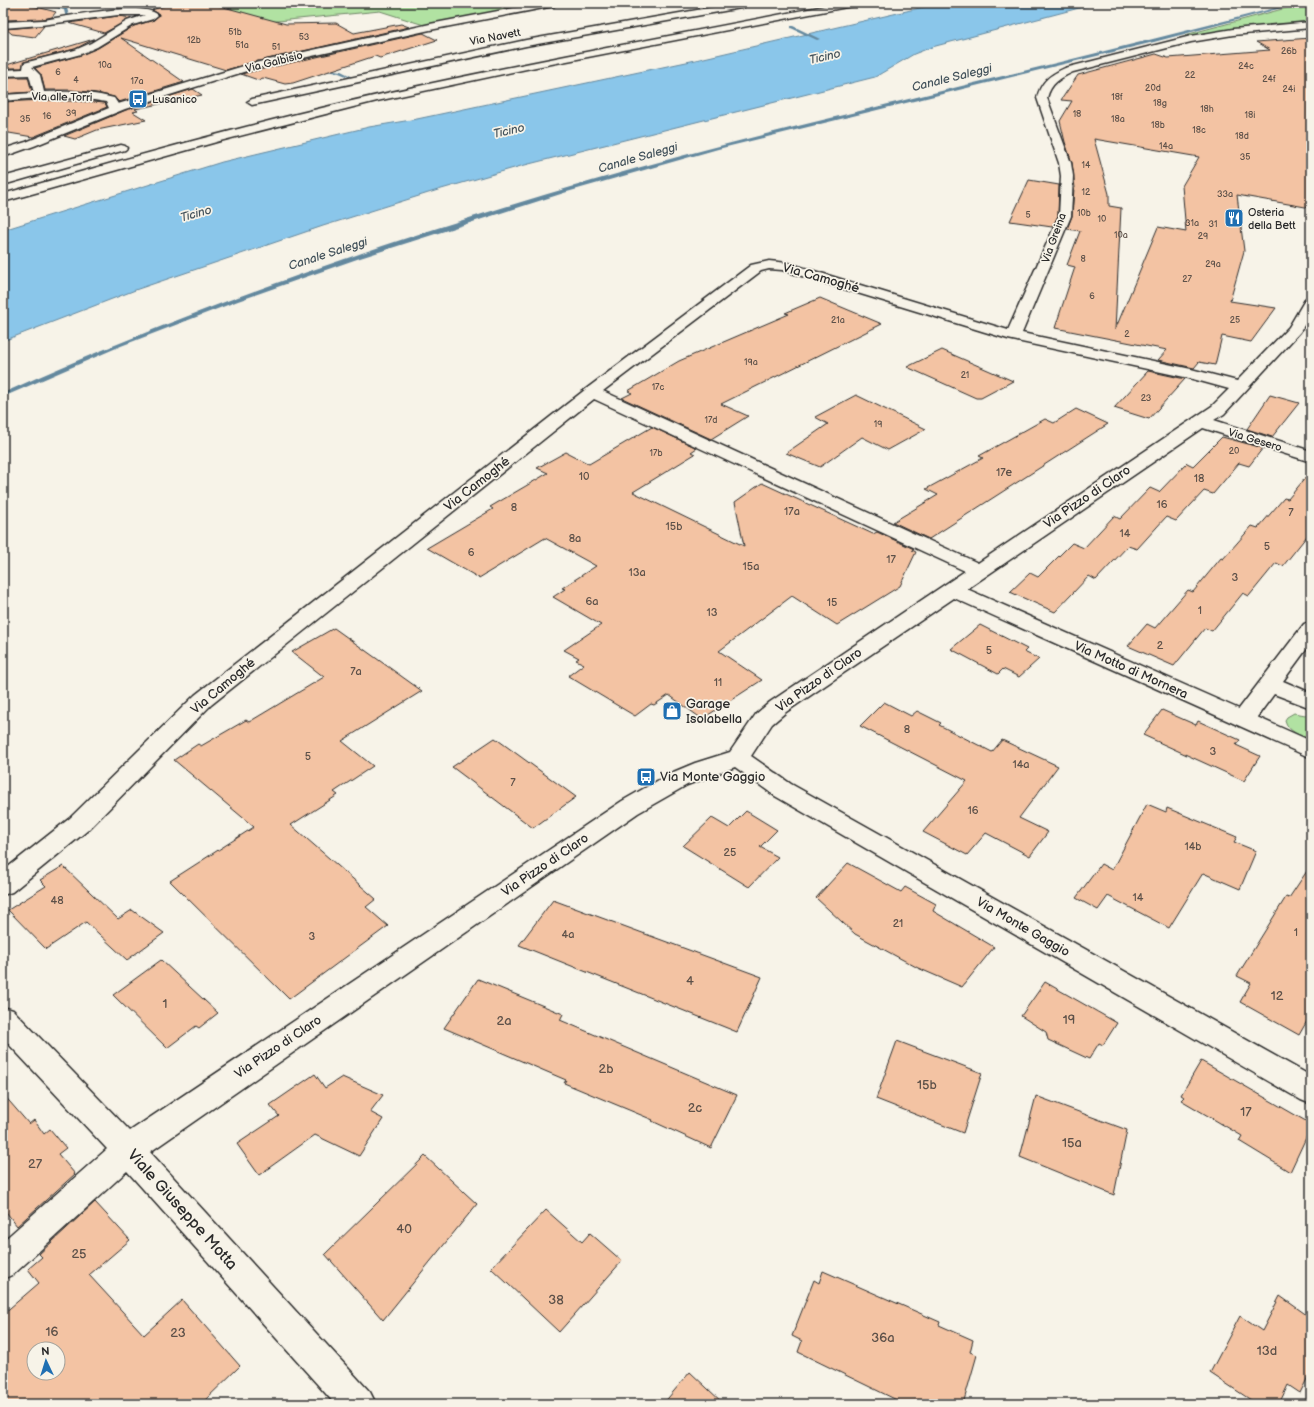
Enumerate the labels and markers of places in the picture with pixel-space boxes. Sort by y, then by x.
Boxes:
bus stop icon: Lusanico [127,88,149,110]
place label: Lusanico [152,93,197,106]
place label: Osteria della Bett [1248,206,1296,232]
restaurant icon: Osteria della Bett [1223,207,1245,229]
place label: Garage Isolabella [686,696,742,727]
shop icon: Garage Isolabella [661,700,683,722]
bus stop icon: Via Monte Gaggio [635,766,657,788]
place label: Via Monte Gaggio [660,769,765,785]

